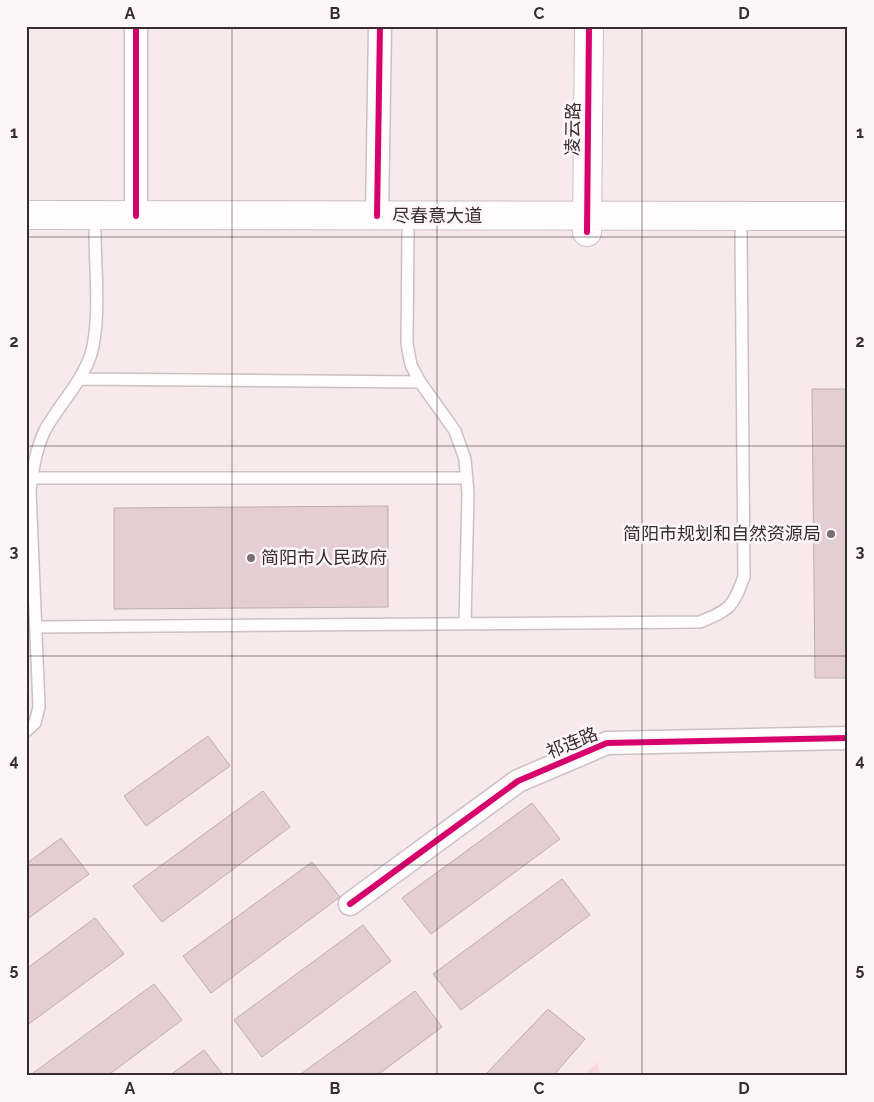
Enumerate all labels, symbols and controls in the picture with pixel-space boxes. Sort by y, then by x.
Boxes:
text: A [125,4,136,23]
text: B [330,4,341,23]
text: C [534,4,545,23]
text: D [738,4,750,23]
street label: 凌云路 [562,102,583,156]
text: 1 [10,123,18,142]
text: 1 [856,123,864,142]
street label: 尽春意大道 [392,205,482,226]
text: 2 [9,332,19,351]
text: 2 [855,332,865,351]
place label: 简阳市规划和自然资源局 [623,523,821,544]
marker: 简阳市规划和自然资源局 [825,528,837,540]
text: 3 [10,542,19,561]
text: 3 [856,542,865,561]
place label: 简阳市人民政府 [261,547,387,568]
marker: 简阳市人民政府 [245,552,257,564]
street label: 祁连路 [543,723,601,762]
text: 4 [9,751,19,770]
text: 4 [855,751,865,770]
text: 5 [10,960,19,979]
text: 5 [856,960,865,979]
text: A [125,1079,136,1098]
text: B [330,1079,341,1098]
text: C [534,1079,545,1098]
text: D [738,1079,750,1098]

